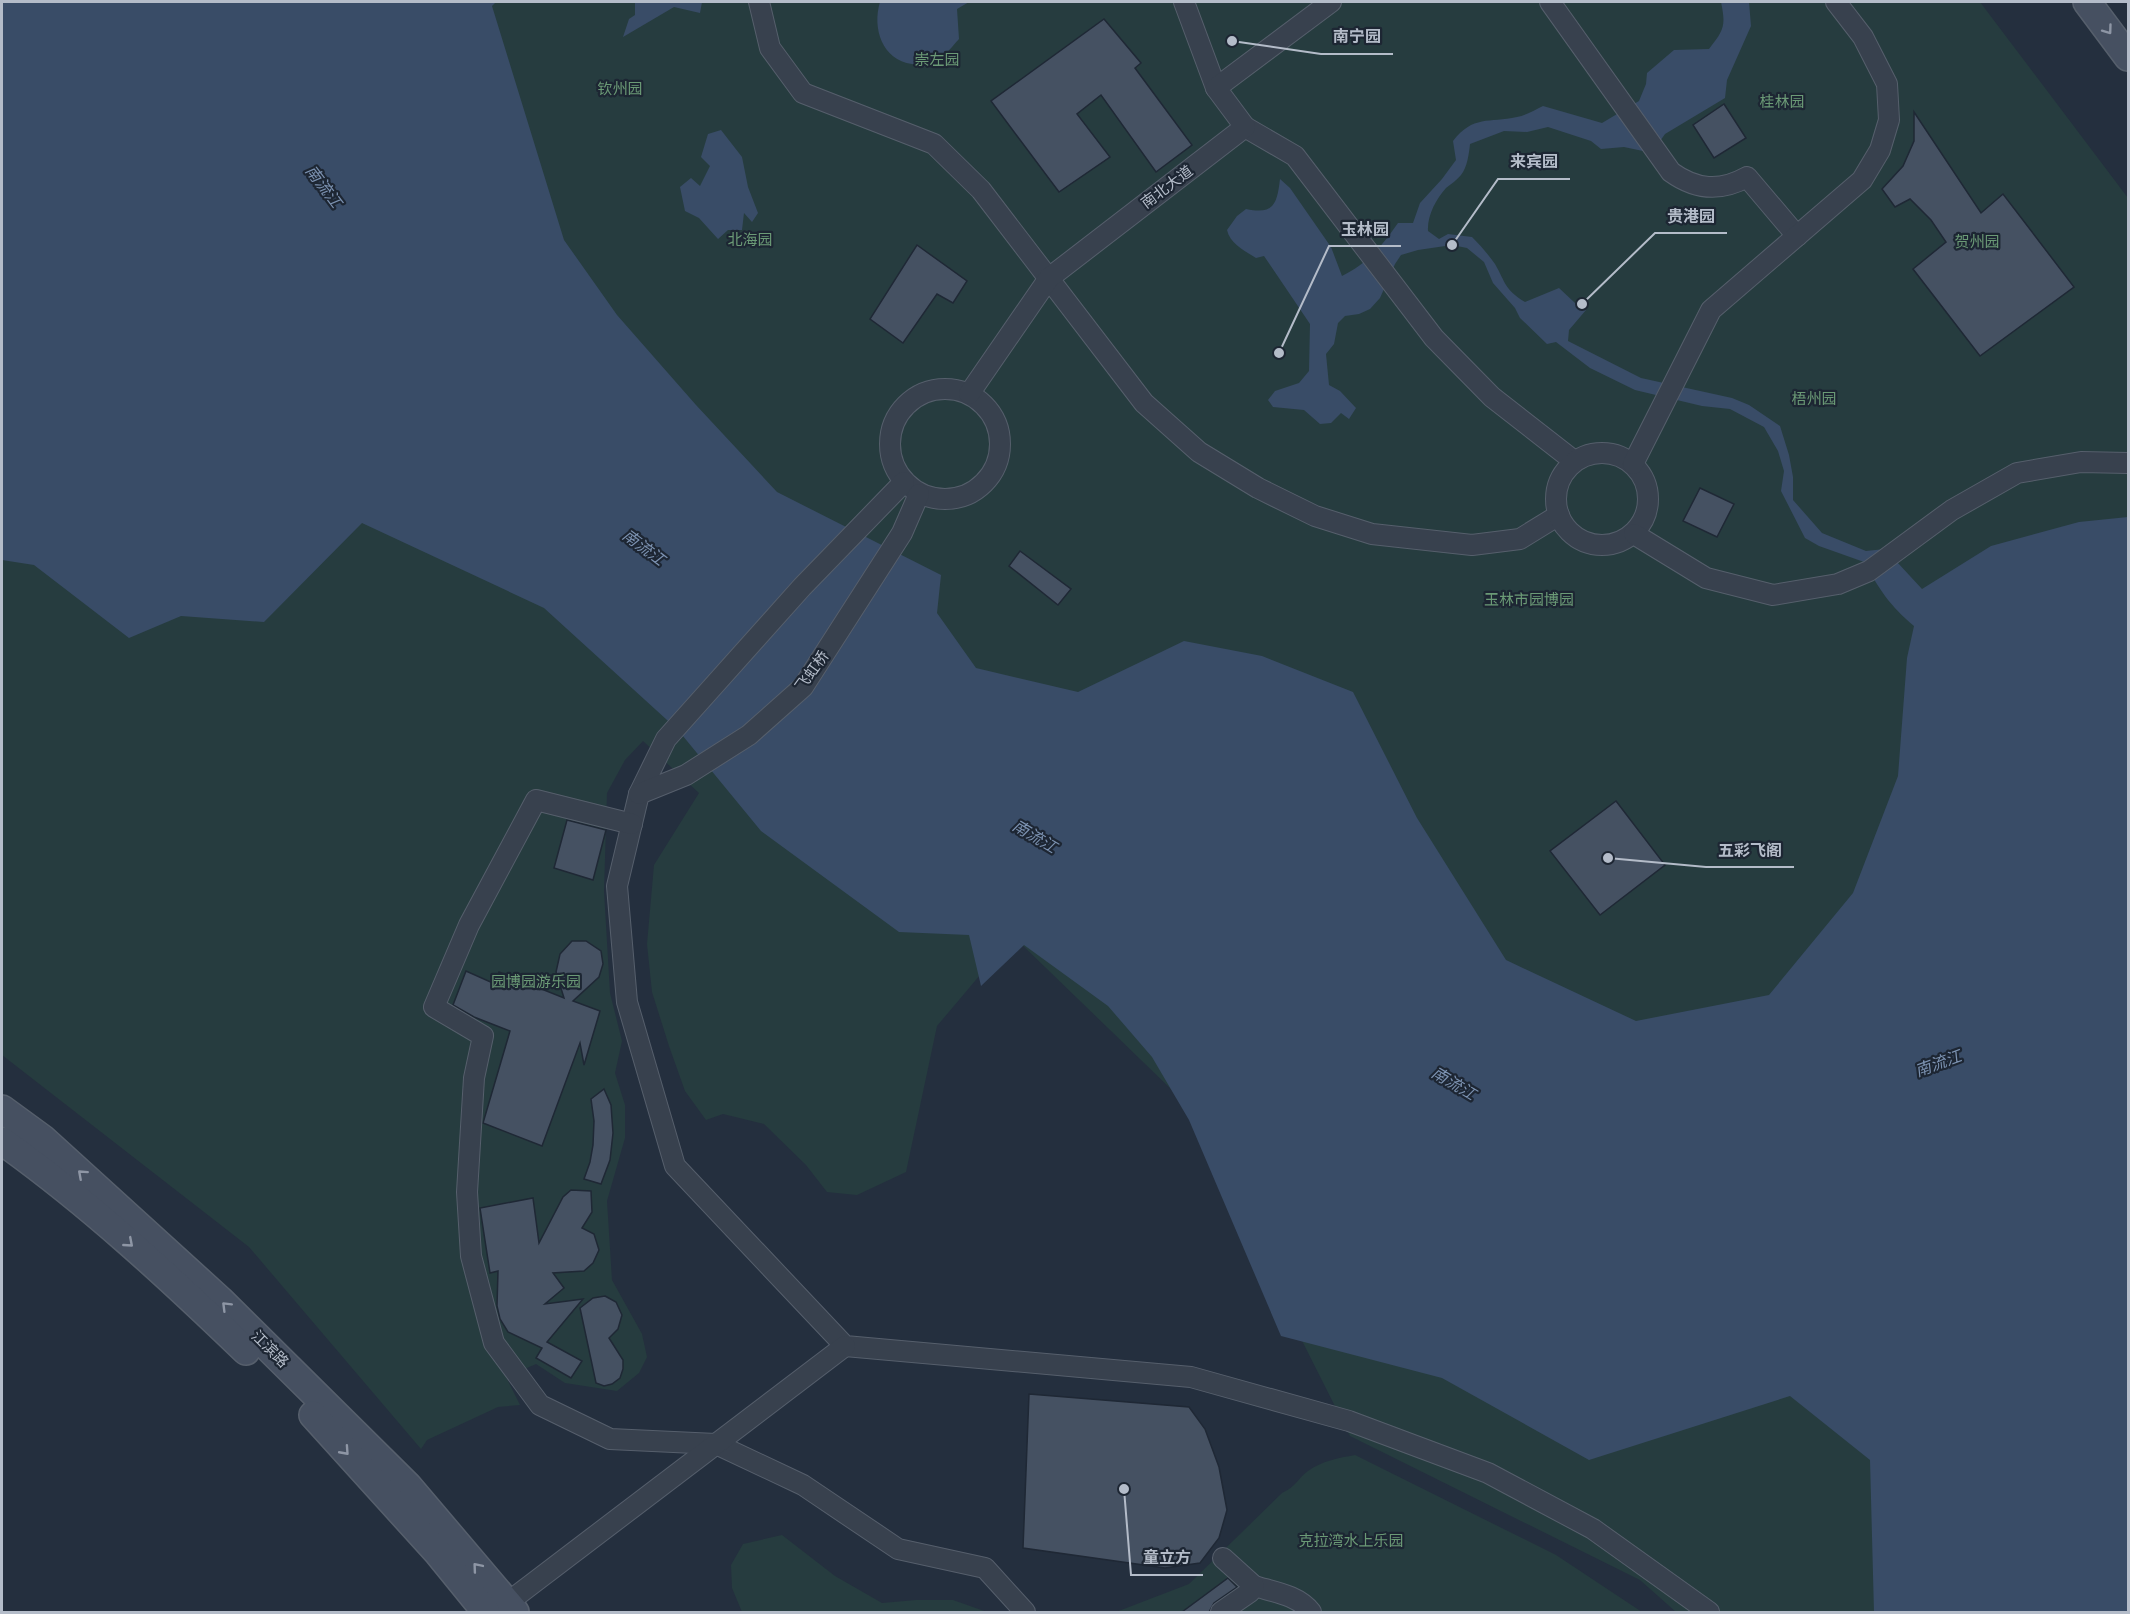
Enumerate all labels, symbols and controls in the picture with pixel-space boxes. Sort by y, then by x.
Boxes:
callout: 南宁园 [1321,20,1393,54]
one-way arrow [2100,23,2111,34]
text: 南宁园 [1333,25,1381,48]
park label: 崇左园 [914,49,960,70]
park label: 钦州园 [597,78,643,99]
park label: 桂林园 [1759,91,1805,112]
callout: 来宾园 [1498,145,1570,179]
text: 来宾园 [1510,150,1558,173]
water label: 南流江 [300,160,348,214]
street label: 南北大道 [1136,160,1197,213]
callout: 贵港园 [1655,199,1727,233]
text: 贵港园 [1667,205,1715,228]
callout: 玉林园 [1329,212,1401,246]
text: 玉林园 [1341,218,1389,241]
park label: 北海园 [727,229,773,250]
park label: 贺州园 [1954,231,2000,252]
park label: 梧州园 [1791,388,1837,409]
water label: 南流江 [618,524,671,572]
park label: 玉林市园博园 [1484,589,1574,610]
street label: 飞虹桥 [790,646,833,695]
water label: 南流江 [1008,814,1063,860]
callout: 五彩飞阁 [1706,833,1794,867]
text: 五彩飞阁 [1718,839,1782,862]
park label: 园博园游乐园 [491,971,581,992]
water label: 南流江 [1912,1044,1967,1082]
water label: 南流江 [1427,1061,1482,1107]
one-way arrow [78,1170,89,1181]
one-way arrow [122,1236,133,1247]
one-way arrow [223,1302,234,1313]
street label: 江滨路 [247,1325,294,1372]
one-way arrow [338,1444,349,1455]
park label: 克拉湾水上乐园 [1298,1530,1404,1551]
callout: 童立方 [1131,1541,1203,1575]
text: 童立方 [1143,1546,1191,1569]
one-way arrow [474,1563,485,1574]

